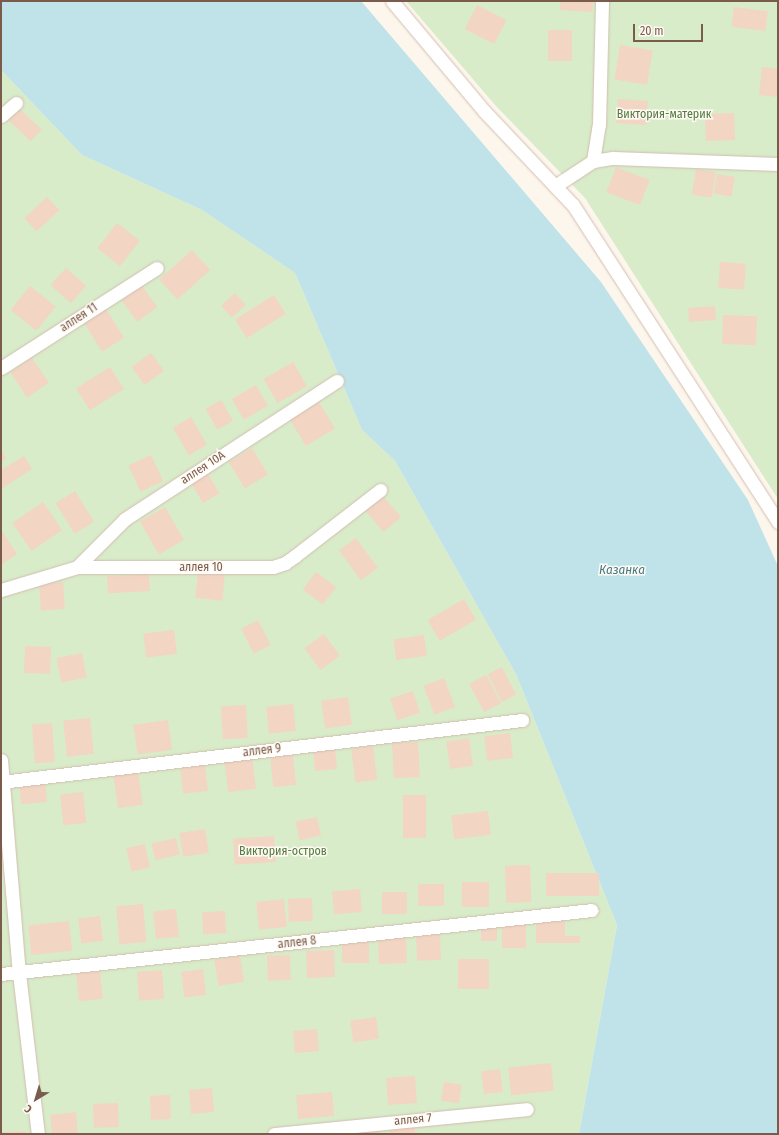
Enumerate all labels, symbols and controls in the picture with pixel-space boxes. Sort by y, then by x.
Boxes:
scale bar [635,16,705,42]
text: 20 m [640,24,664,38]
park label: Виктория-материк [617,108,711,122]
street label: аллея 11 [57,301,101,335]
street label: аллея 10А [178,448,228,488]
street label: аллея 10 [179,561,223,575]
water label: Казанка [599,562,645,578]
street label: аллея 9 [242,741,282,761]
park label: Виктория-остров [239,845,327,859]
street label: аллея 8 [277,934,317,952]
north arrow [16,1079,56,1119]
text: С [22,1102,35,1116]
street label: аллея 7 [394,1111,432,1129]

